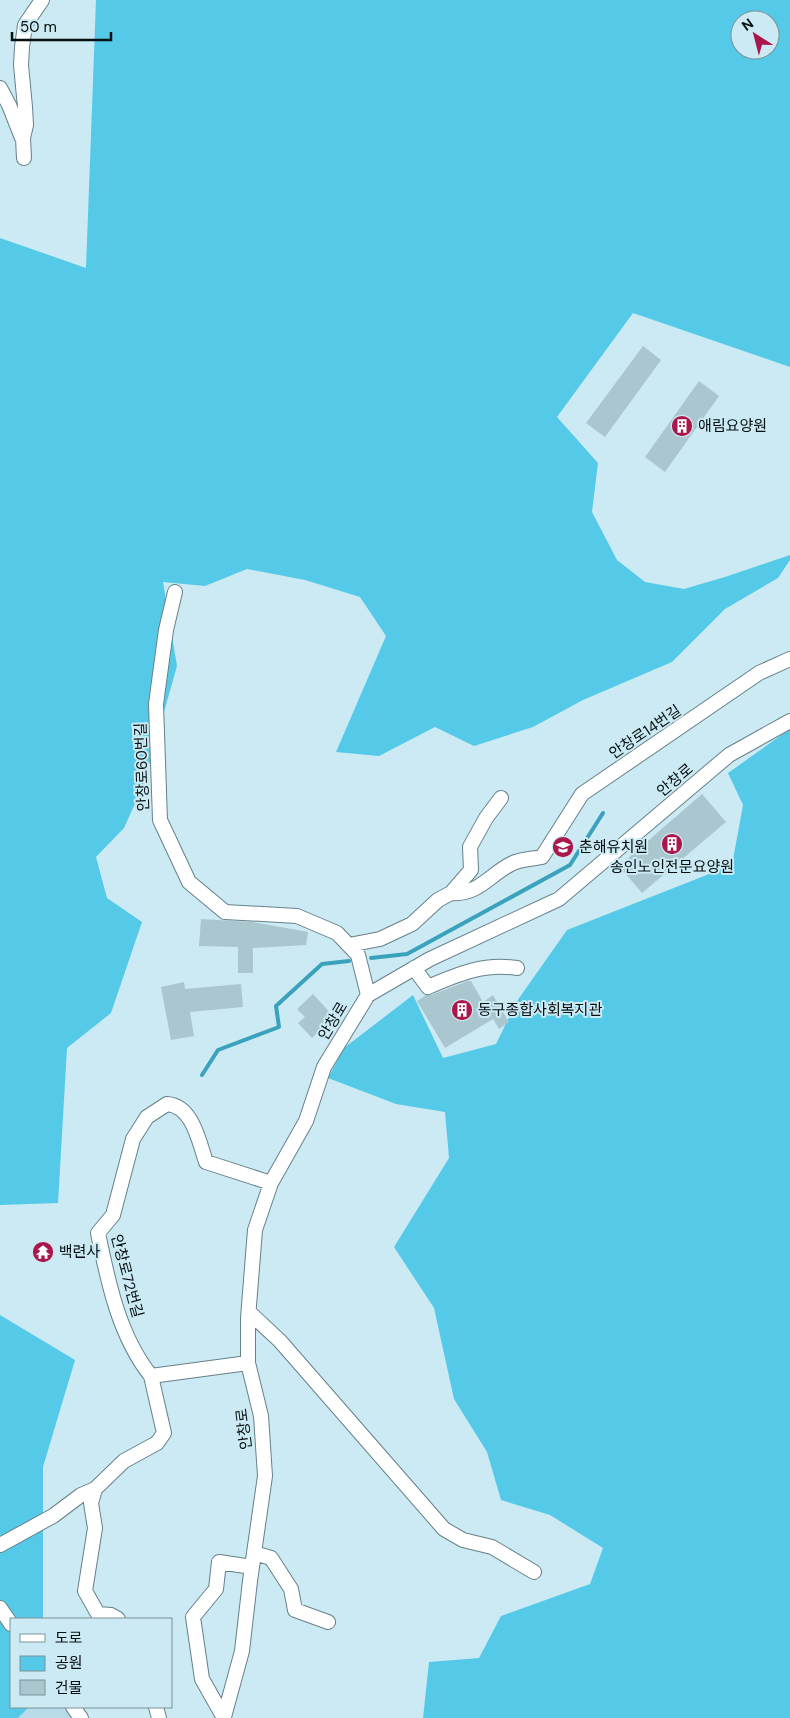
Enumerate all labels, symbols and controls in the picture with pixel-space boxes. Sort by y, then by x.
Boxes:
scale bar [12,10,111,42]
north arrow [730,10,780,60]
text: N [738,14,757,35]
text: 50 m [20,17,57,37]
building icon: 애림요양원 [670,414,694,438]
place label: 애림요양원 [698,416,767,436]
street label: 안창로14번길 [605,701,685,763]
street label: 안창로60번길 [130,722,154,812]
street label: 안창로 [653,759,697,801]
building icon: 송인노인전문요양원 [660,832,684,856]
school or university icon: 춘해유치원 [551,835,575,859]
place label: 춘해유치원 [579,837,648,857]
place label: 송인노인전문요양원 [610,857,734,877]
street label: 안창로 [314,998,352,1044]
building icon: 동구종합사회복지관 [450,998,474,1022]
place label: 동구종합사회복지관 [478,1000,602,1020]
street label: 안창로72번길 [106,1232,148,1320]
temple icon: 백련사 [31,1240,55,1264]
place label: 백련사 [59,1242,101,1262]
street label: 안창로 [232,1407,256,1451]
legend [10,1618,172,1708]
text: 도로 [55,1628,83,1648]
text: 공원 [55,1653,83,1673]
text: 건물 [55,1678,83,1698]

